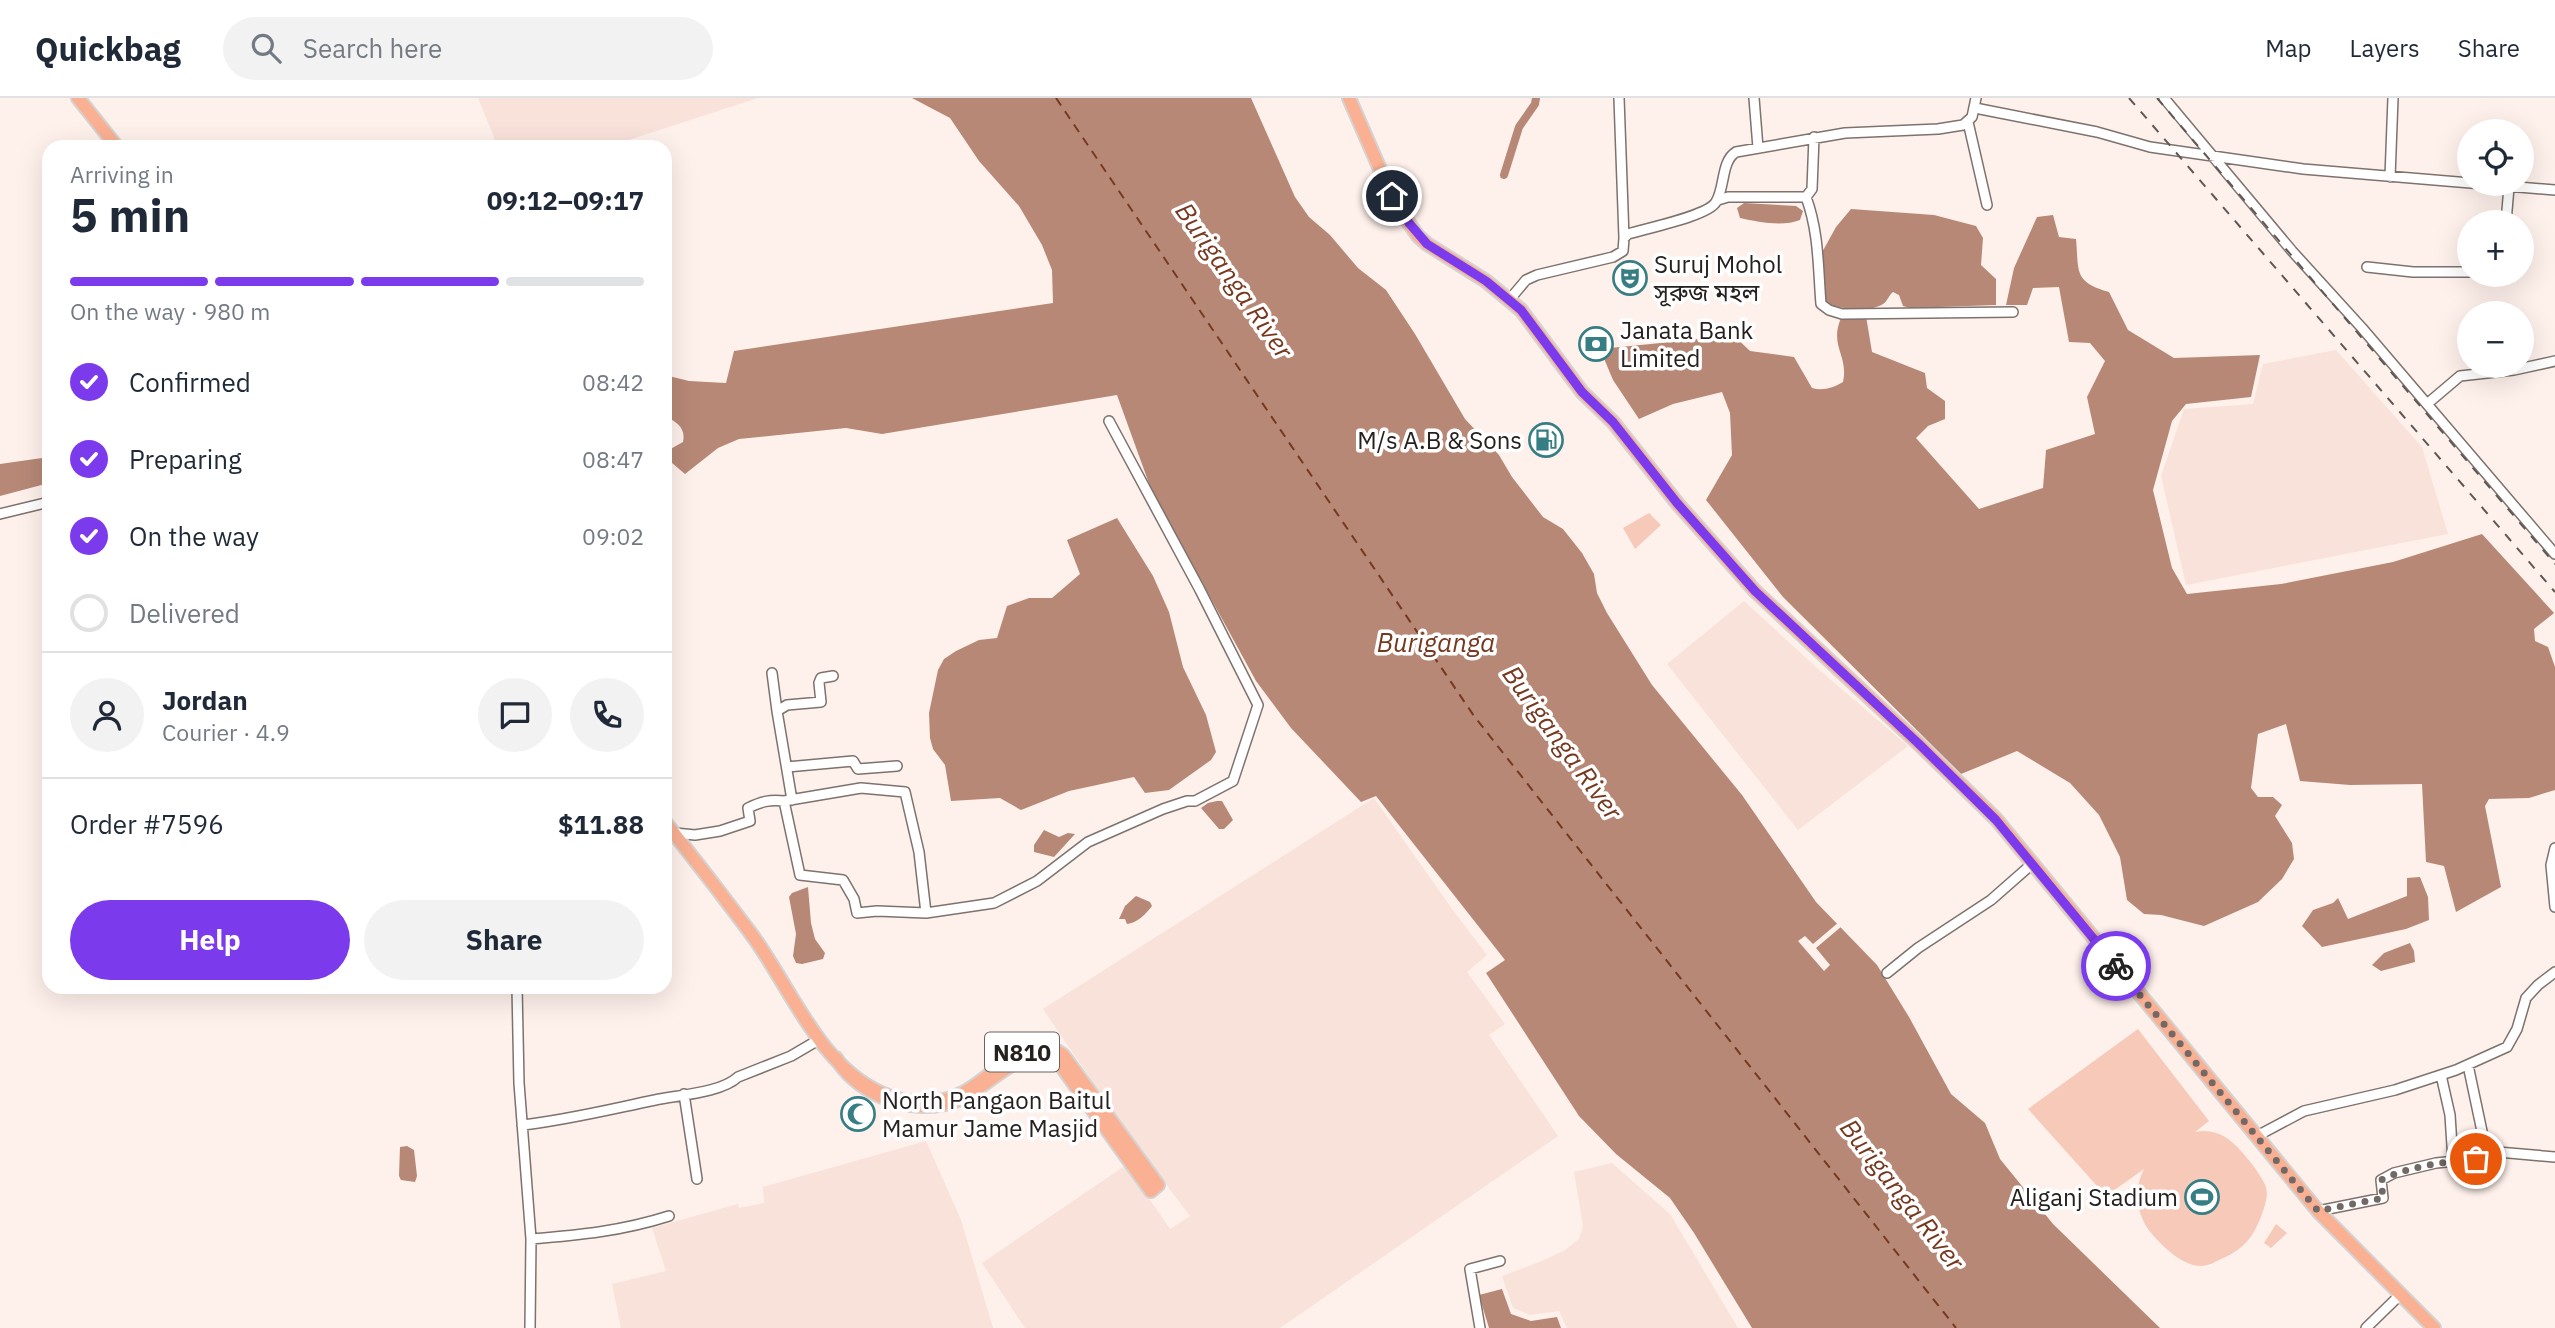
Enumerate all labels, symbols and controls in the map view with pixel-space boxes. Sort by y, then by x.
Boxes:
search box [223,17,713,80]
text: Quickbag [35,27,181,70]
icon: search [247,29,285,67]
text: Search here [303,31,442,65]
text: Map [2265,32,2312,64]
text: Layers [2350,32,2420,64]
text: Share [2458,32,2520,64]
map controls [2457,119,2534,378]
button: locate [2457,119,2534,196]
text: Arriving in [70,159,174,189]
pin [1362,166,1422,226]
icon: home [1373,177,1411,215]
text: 09:12–09:17 [487,183,644,217]
text: 5 min [70,185,190,245]
water label: Buriganga River [1169,195,1302,366]
button: + [2457,210,2534,287]
place label: Suruj Mohol সূরুজ মহল [1653,248,1782,308]
theatre icon: Suruj Mohol সূরুজ মহল [1611,259,1649,297]
text: On the way · 980 m [70,296,270,326]
button: − [2457,301,2534,378]
place label: Janata Bank Limited [1620,314,1754,374]
bank icon: Janata Bank Limited [1577,325,1615,363]
icon: check [70,363,108,401]
text: Confirmed [129,365,251,399]
text: 08:42 [582,367,644,397]
fuel station icon: M/s A.B & Sons [1527,421,1565,459]
place label: M/s A.B & Sons [1357,424,1522,456]
icon: check [70,440,108,478]
text: Preparing [129,442,242,476]
text: 08:47 [582,444,644,474]
icon: check [70,517,108,555]
text: On the way [129,519,259,553]
text: 09:02 [582,521,644,551]
text: Delivered [129,596,240,630]
water label: Buriganga [1377,625,1495,659]
water label: Buriganga River [1495,658,1631,827]
button: person [70,678,144,752]
button: chat [478,678,552,752]
button: phone [570,678,644,752]
text: Jordan [162,683,248,717]
text: Courier · 4.9 [162,717,290,747]
text: Order #7596 [70,807,224,841]
text: $11.88 [558,807,644,841]
button: Help [70,900,350,980]
button: Share [364,900,644,980]
courier [2081,931,2151,1001]
icon: bike [2097,947,2135,985]
road number: N810 [985,1032,1059,1071]
place label: North Pangaon Baitul Mamur Jame Masjid [882,1084,1111,1144]
mosque icon: North Pangaon Baitul Mamur Jame Masjid [839,1095,877,1133]
water label: Buriganga River [1833,1111,1974,1278]
pin [2446,1129,2506,1189]
icon: bag [2457,1140,2495,1178]
sports icon: Aliganj Stadium [2183,1178,2221,1216]
place label: Aliganj Stadium [2010,1181,2178,1213]

